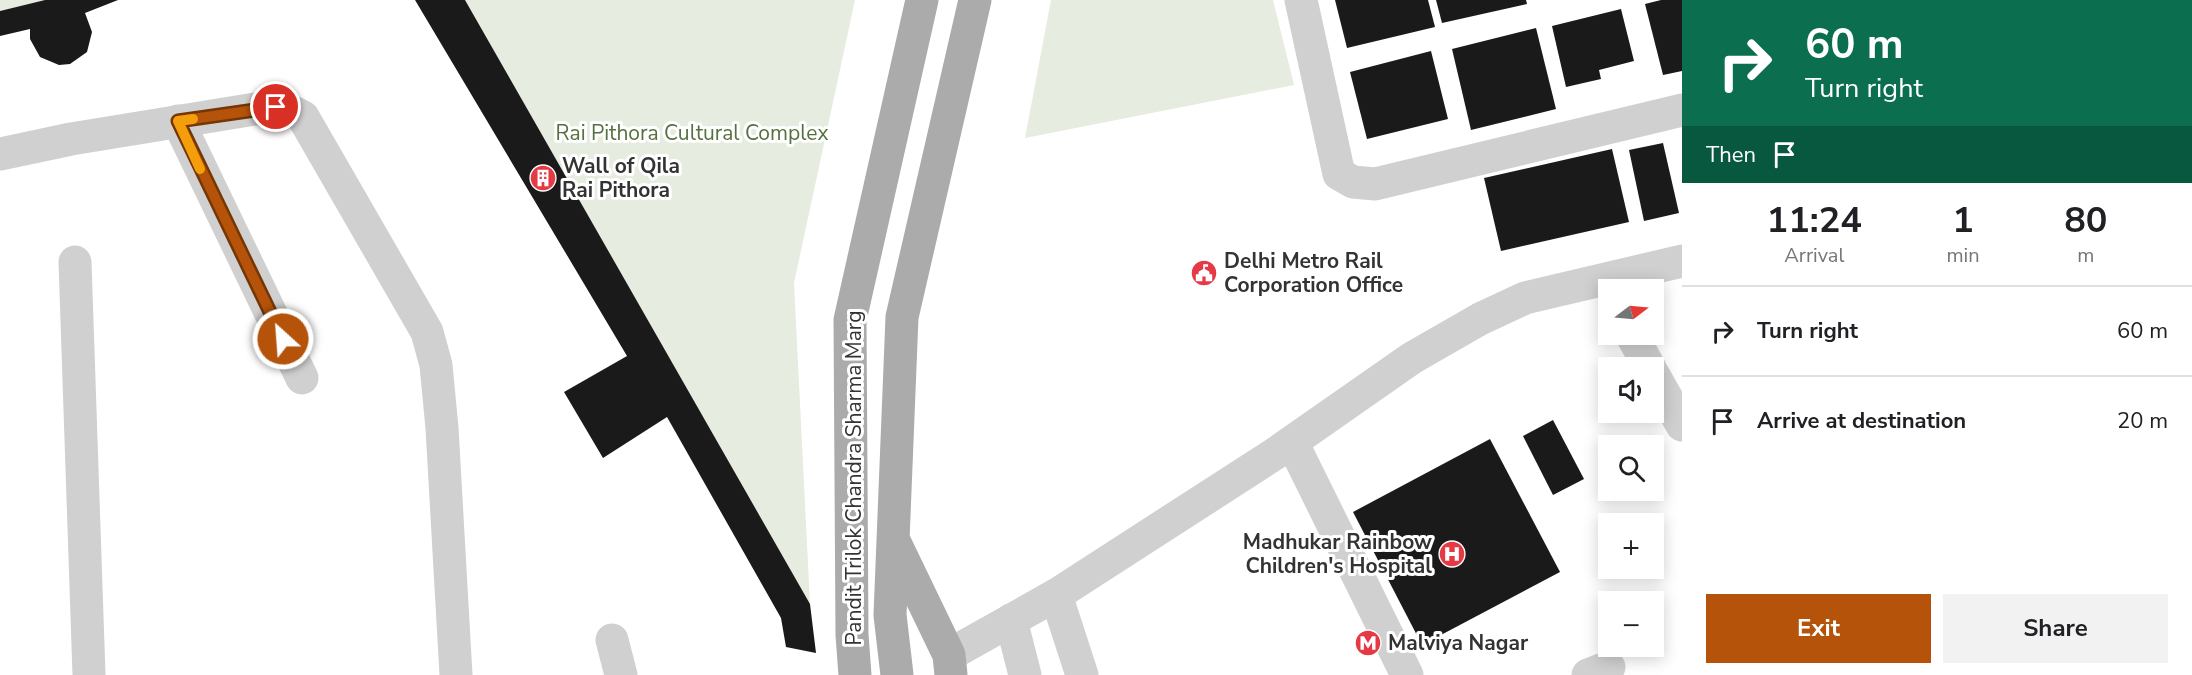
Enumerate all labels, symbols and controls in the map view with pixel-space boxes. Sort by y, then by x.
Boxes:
text: 60 m [1805,16,1904,73]
icon: right [1706,24,1784,102]
text: Turn right [1805,70,1923,107]
pin [250,81,301,132]
icon: arrive [259,90,292,123]
park label: Rai Pithora Cultural Complex [556,119,828,147]
icon: arrive [1768,138,1801,171]
text: Then [1706,140,1756,170]
place label: Wall of Qila Rai Pithora [562,152,680,204]
building icon: Wall of Qila Rai Pithora [528,163,558,193]
text: 11:24 [1767,196,1862,245]
text: 1 [1952,196,1974,245]
text: 80 [2064,196,2107,245]
text: Arrival [1784,242,1844,269]
text: min [1946,242,1980,269]
text: m [2077,242,2094,269]
place label: Delhi Metro Rail Corporation Office [1224,247,1403,299]
public building icon: Delhi Metro Rail Corporation Office [1189,258,1219,288]
north arrow [1598,279,1664,345]
map controls [1598,279,1664,657]
position arrow [251,307,315,371]
street label: Pandit Trilok Chandra Sharma Marg [840,311,868,645]
icon: right [1706,315,1739,348]
text: Turn right [1757,316,1858,346]
text: 60 m [2117,316,2168,346]
button: sound [1598,357,1664,423]
icon: arrive [1706,405,1739,438]
text: Arrive at destination [1757,406,1966,436]
text: 20 m [2117,406,2168,436]
button: search [1598,435,1664,501]
button: + [1598,513,1664,579]
place label: Madhukar Rainbow Children's Hospital [1243,528,1432,580]
hospital icon: Madhukar Rainbow Children's Hospital [1437,539,1467,569]
button: − [1598,591,1664,657]
button: Exit [1706,594,1931,663]
button: Share [1943,594,2168,663]
metro station icon: Malviya Nagar [1353,628,1383,658]
place label: Malviya Nagar [1388,629,1529,657]

